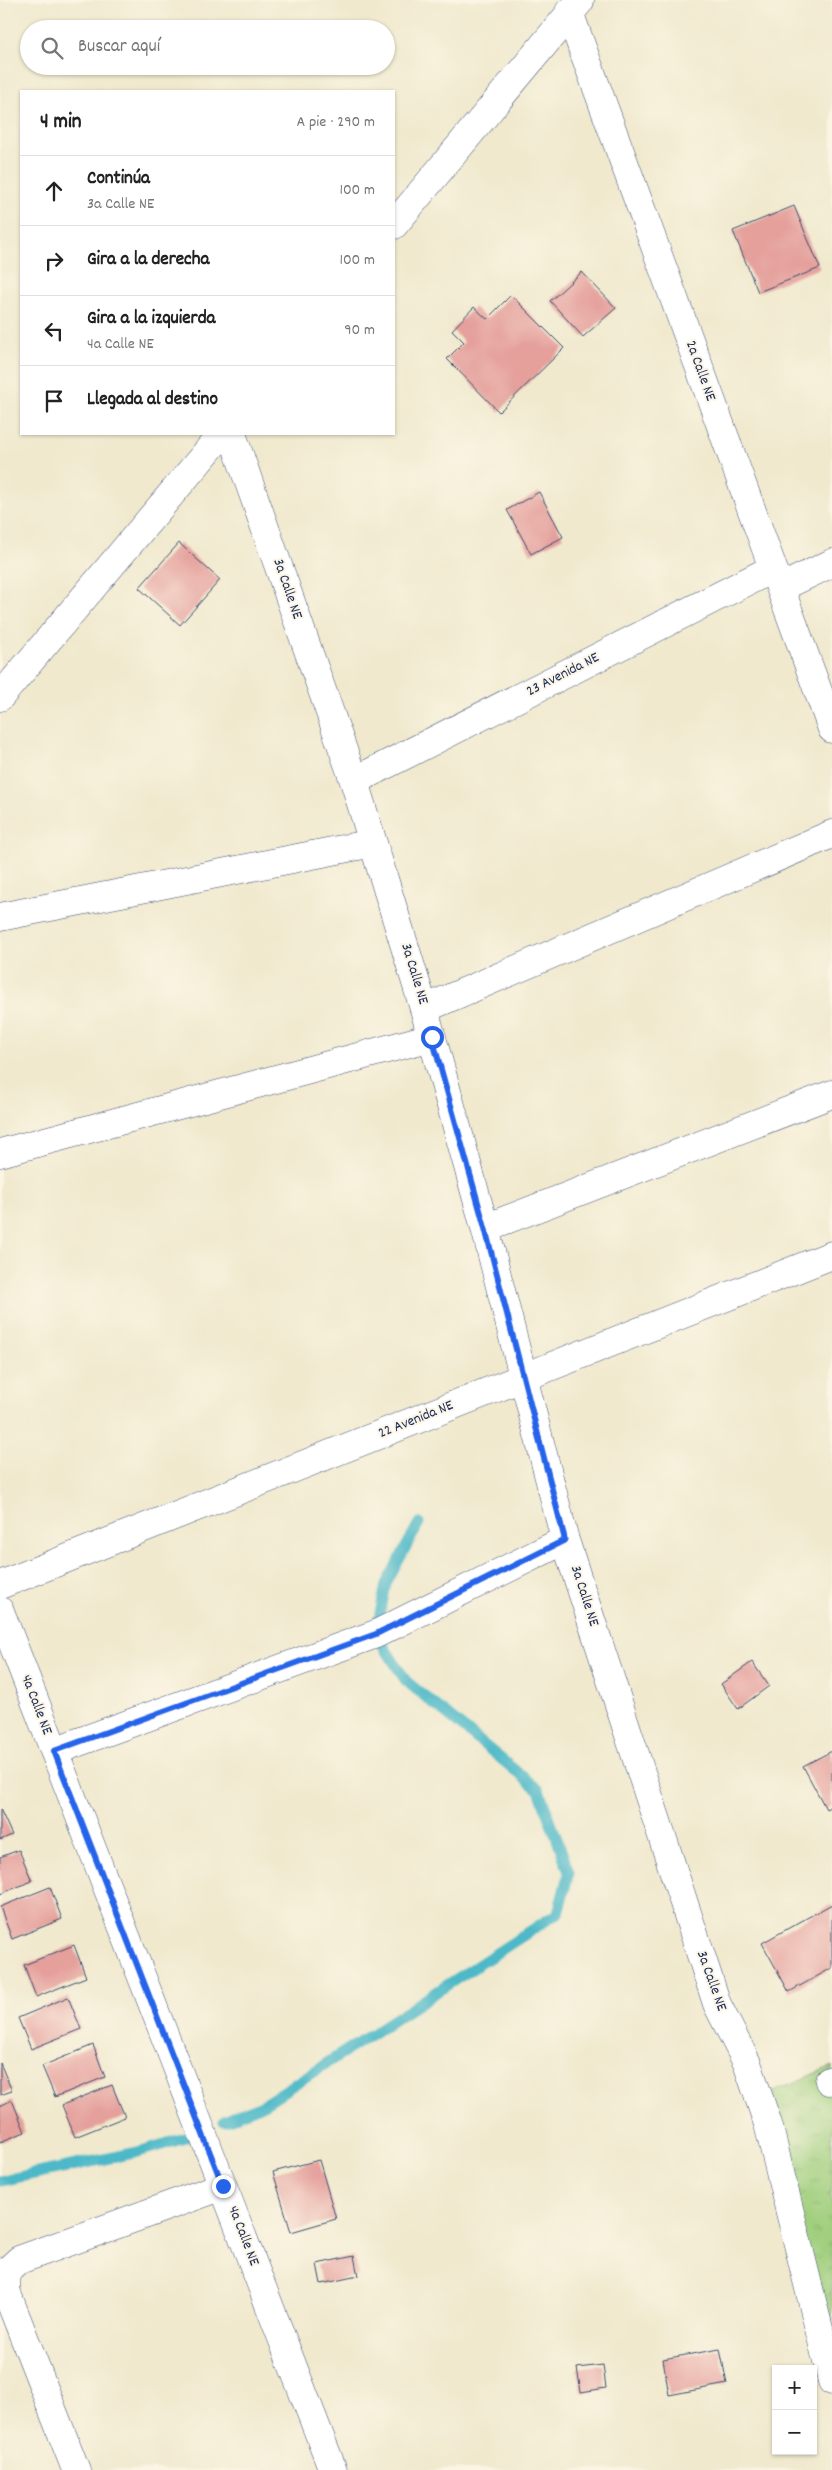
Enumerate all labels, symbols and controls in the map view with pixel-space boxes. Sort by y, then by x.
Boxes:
search box [20,20,395,75]
icon: search [38,34,66,62]
text: Buscar aquí [78,34,160,61]
text: 4 min [40,108,82,138]
text: A pie · 290 m [297,111,375,134]
text: Continúa [87,166,150,193]
icon: ahead [40,177,68,205]
text: 100 m [339,179,375,202]
text: 3a Calle NE [87,193,154,216]
icon: right [40,247,68,275]
text: Gira a la derecha [87,247,209,274]
text: 100 m [339,249,375,272]
text: Gira a la izquierda [87,306,215,333]
icon: left [40,317,68,345]
text: 90 m [344,319,375,342]
text: 4a Calle NE [87,333,154,356]
street label: 2a Calle NE [679,338,721,404]
icon: arrive [40,387,68,415]
text: Llegada al destino [87,387,218,414]
street label: 3a Calle NE [266,556,308,623]
street label: 23 Avenida NE [523,647,603,703]
street label: 3a Calle NE [394,941,434,1008]
route start [421,1026,444,1049]
street label: 22 Avenida NE [375,1395,457,1445]
street label: 3a Calle NE [564,1563,604,1630]
street label: 4a Calle NE [15,1672,58,1738]
street label: 3a Calle NE [690,1948,732,2015]
route end [212,2175,235,2198]
street label: 4a Calle NE [222,2203,265,2269]
map controls [772,2365,817,2455]
button: + [772,2365,817,2410]
button: − [772,2410,817,2455]

